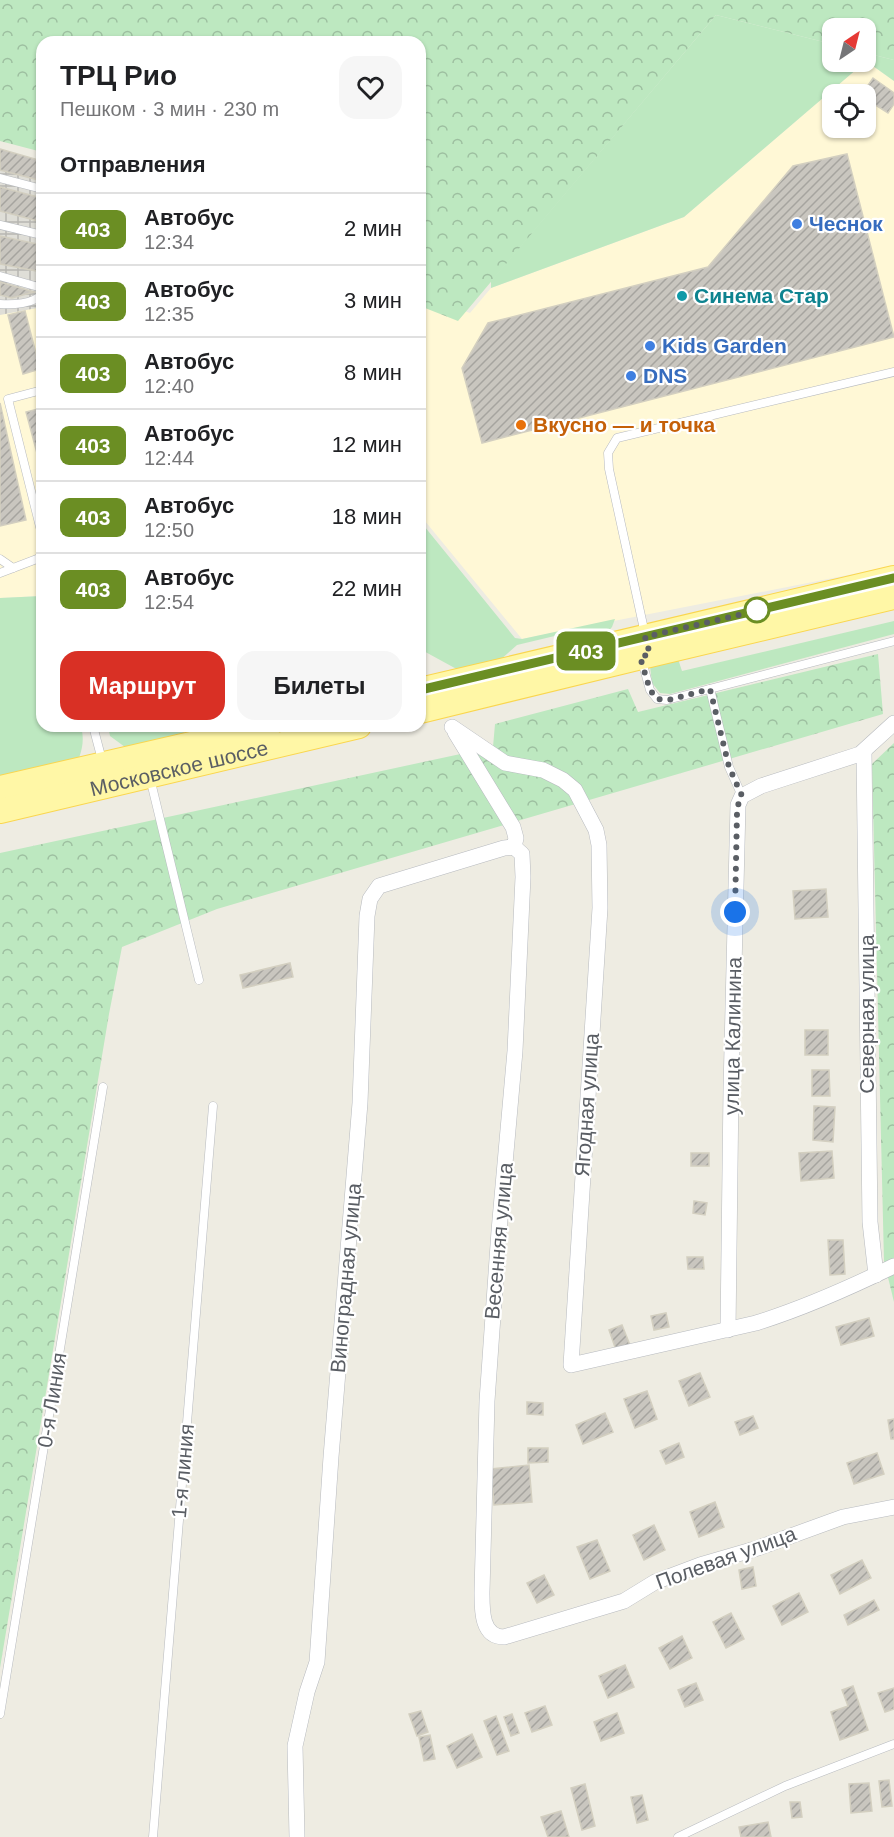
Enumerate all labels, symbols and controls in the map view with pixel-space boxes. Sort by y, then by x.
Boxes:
north arrow [822,18,876,72]
map controls [822,18,876,138]
button: heart [339,56,402,119]
text: ТРЦ Рио [60,60,177,91]
button: locate [822,84,876,138]
text: Пешком · 3 мин · 230 m [60,98,279,120]
text: Отправления [60,152,206,177]
text: Автобус [144,205,234,230]
place label: Чеснок [809,212,883,235]
text: 2 мин [344,216,402,241]
marker: Чеснок [790,217,804,231]
text: 403 [75,218,111,241]
text: 12:34 [144,231,194,253]
text: Автобус [144,277,234,302]
place label: Синема Стар [694,284,829,307]
text: 3 мин [344,288,402,313]
marker: Синема Стар [675,289,689,303]
text: 403 [75,290,111,313]
text: 12:35 [144,303,194,325]
place label: Kids Garden [662,334,787,357]
marker: Kids Garden [643,339,657,353]
text: Автобус [144,349,234,374]
text: 8 мин [344,360,402,385]
text: 403 [75,362,111,385]
place label: DNS [643,364,687,387]
marker: DNS [624,369,638,383]
text: 12:40 [144,375,194,397]
place label: Вкусно — и точка [533,413,715,436]
marker: Вкусно — и точка [514,418,528,432]
text: Автобус [144,421,234,446]
text: 12 мин [332,432,402,457]
text: 403 [75,434,111,457]
text: 12:44 [144,447,194,469]
text: Автобус [144,493,234,518]
text: 18 мин [332,504,402,529]
text: 403 [75,506,111,529]
text: 12:50 [144,519,194,541]
text: Автобус [144,565,234,590]
text: 22 мин [332,576,402,601]
text: 403 [75,578,111,601]
text: 12:54 [144,591,194,613]
unlabelled marker [744,597,770,623]
line badge: 403 [552,632,620,670]
text: 403 [568,640,604,663]
button: Маршрут [60,651,225,720]
button: Билеты [237,651,402,720]
street label: Московское шоссе [88,736,270,800]
your location [720,897,750,927]
street label: Северная улица [855,934,878,1094]
street label: улица Калинина [720,956,745,1115]
street label: Ягодная улица [570,1032,603,1178]
street label: Весенняя улица [480,1161,517,1320]
street label: Виноградная улица [326,1182,365,1374]
street label: 0-я Линия [33,1351,70,1449]
street label: 1-я линия [167,1423,198,1519]
street label: Полевая улица [652,1521,799,1594]

